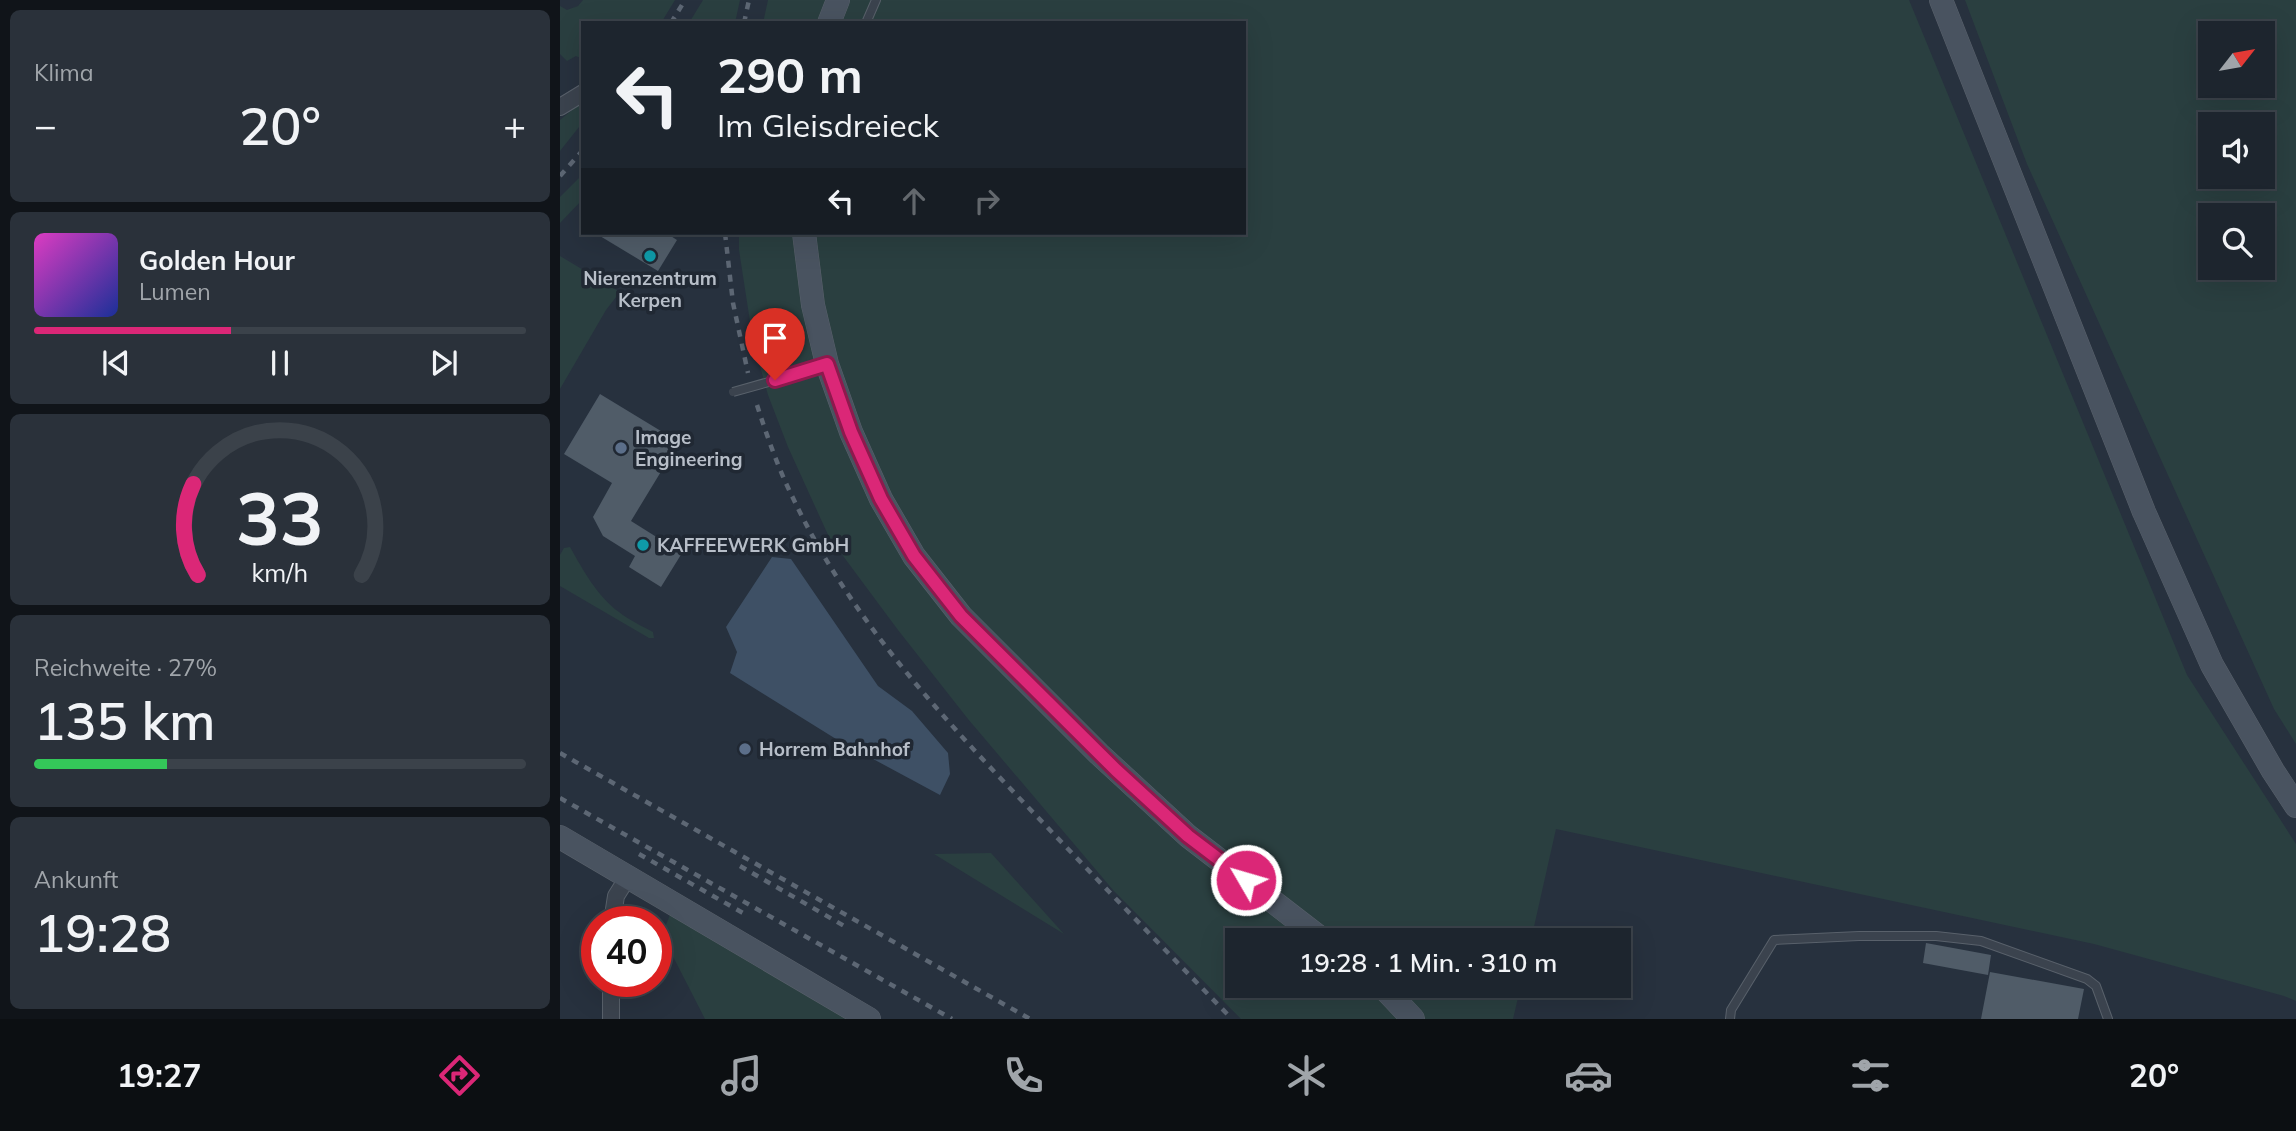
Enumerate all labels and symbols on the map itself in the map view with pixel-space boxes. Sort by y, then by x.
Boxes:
north arrow [2198,21,2275,98]
marker: Nierenzentrum Kerpen [642,248,658,264]
place label: Nierenzentrum Kerpen [583,266,717,312]
pin [745,308,805,380]
place label: Image Engineering [635,425,743,471]
marker: Image Engineering [613,440,629,456]
place label: KAFFEEWERK GmbH [657,533,849,557]
marker: KAFFEEWERK GmbH [635,537,651,553]
place label: Horrem Bahnhof [759,737,911,761]
marker: Horrem Bahnhof [737,741,753,757]
position arrow [1209,843,1283,917]
speed limit sign: 40 [581,906,672,997]

